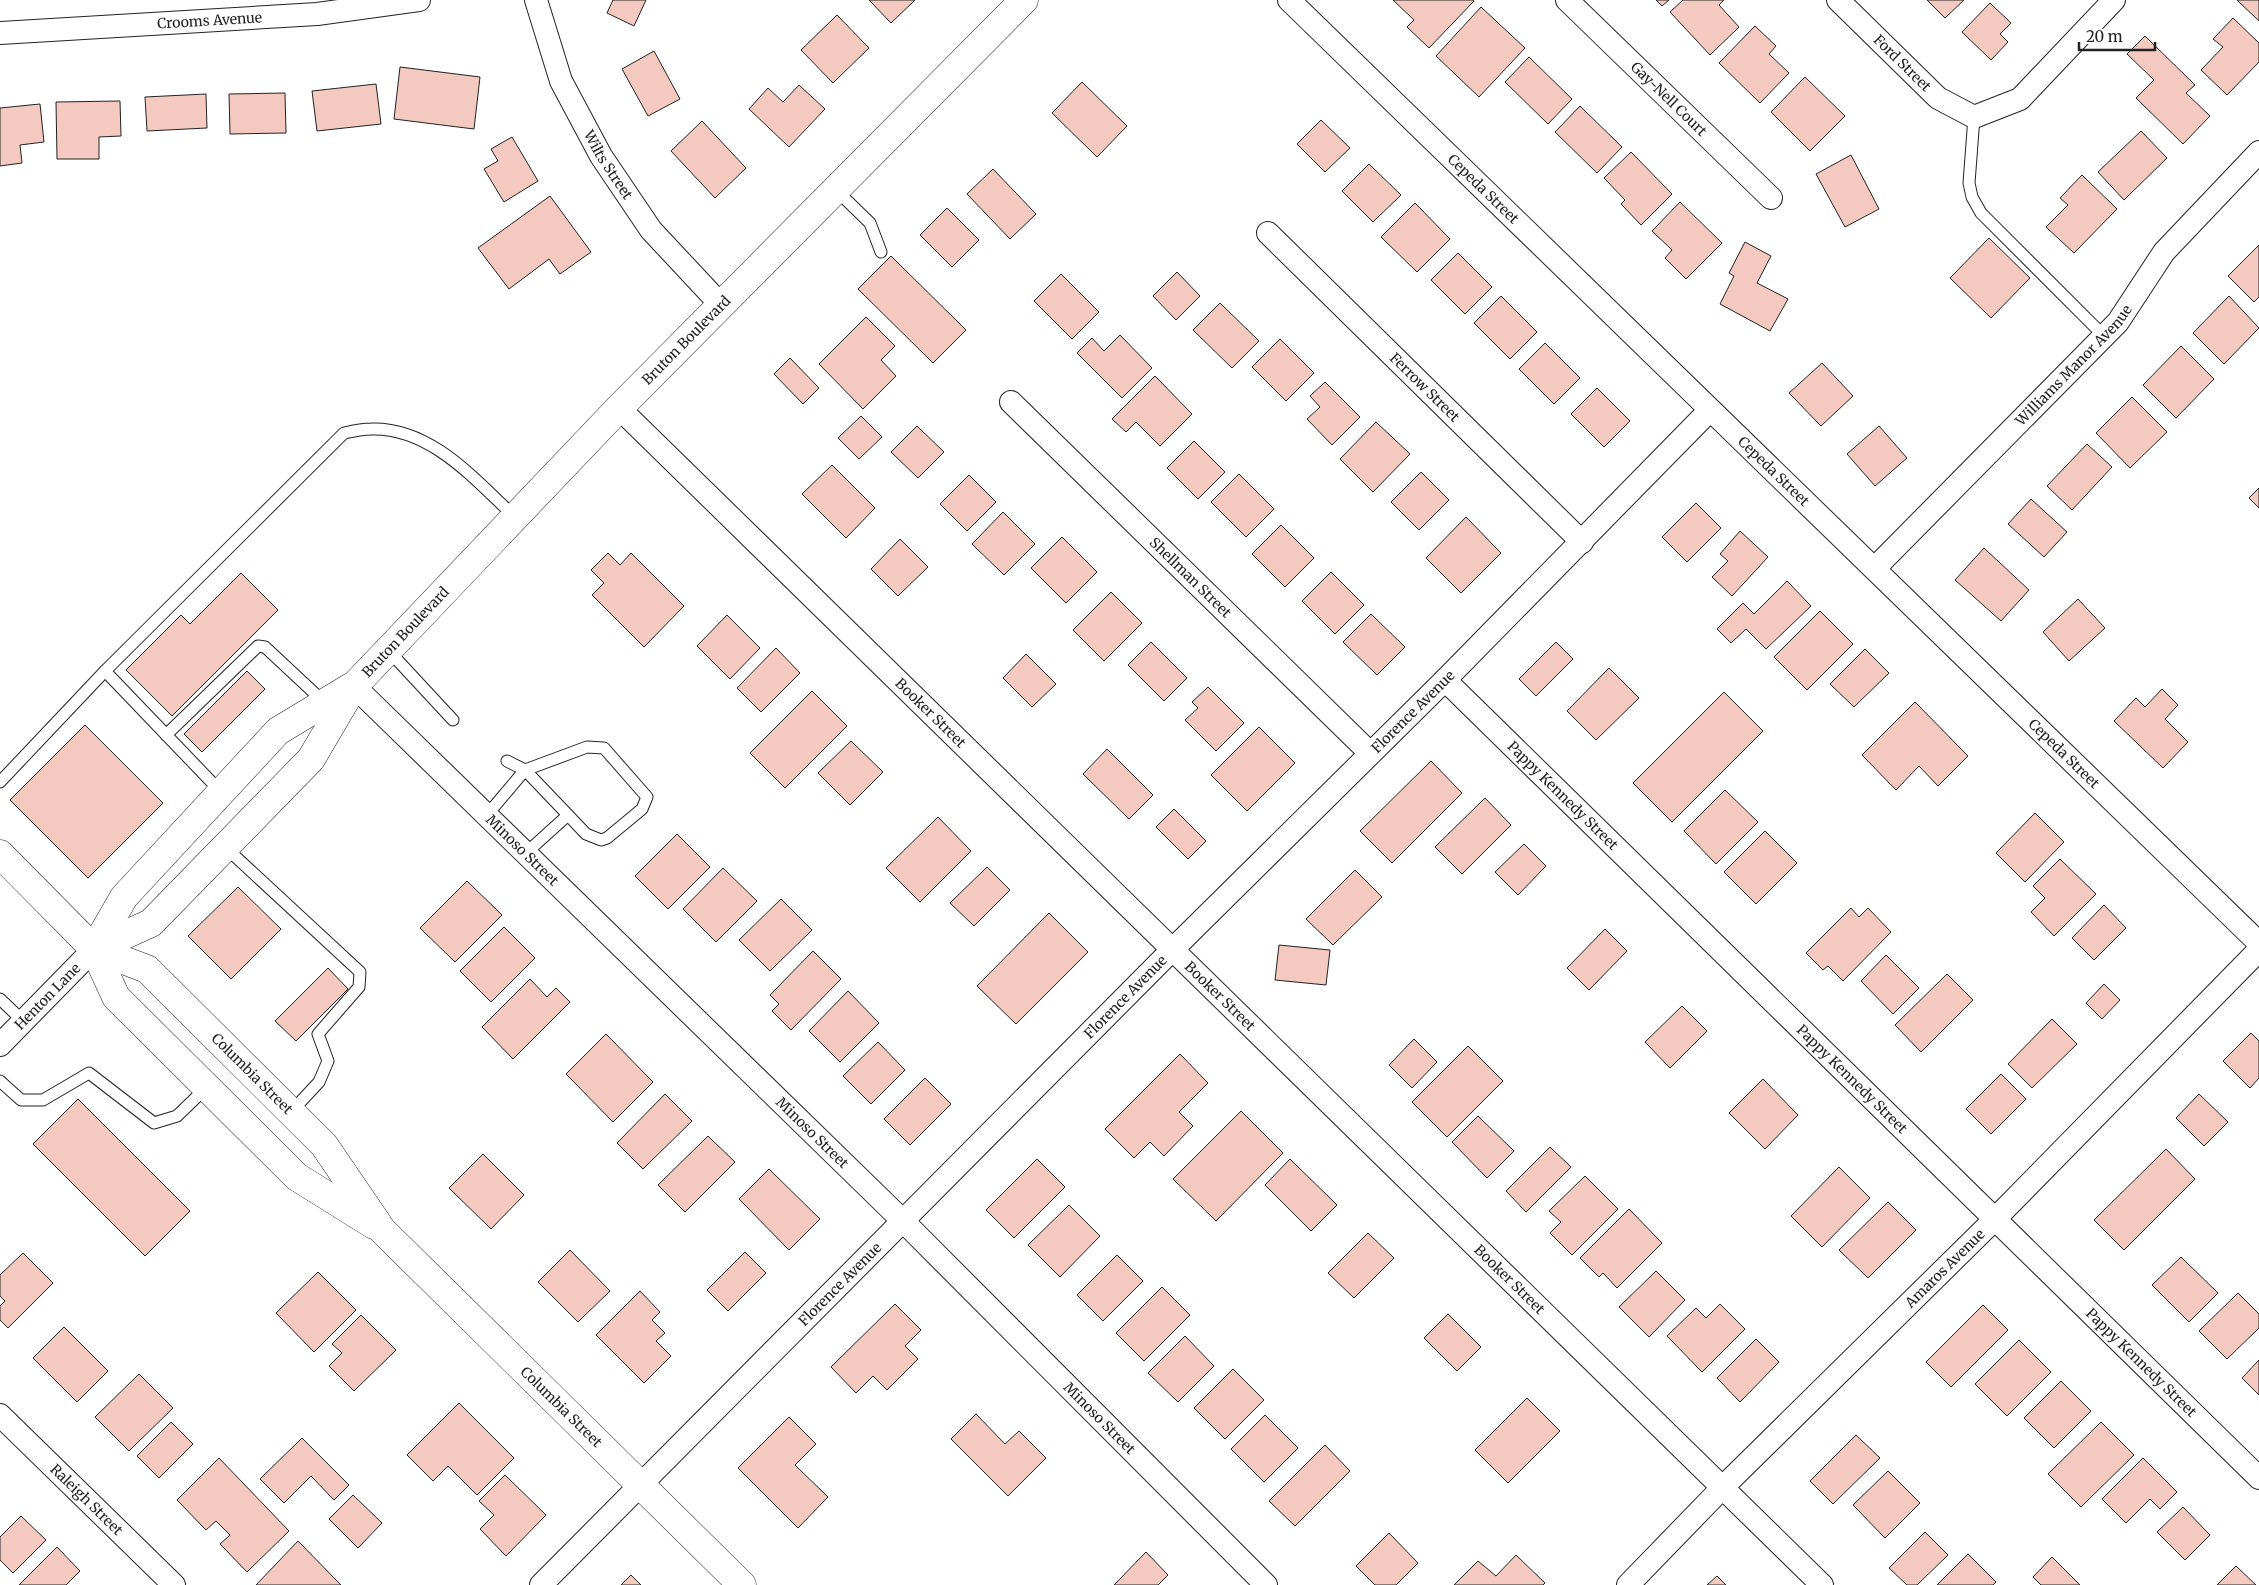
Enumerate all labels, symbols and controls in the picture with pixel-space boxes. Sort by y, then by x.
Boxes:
street label: Crooms Avenue [157,8,263,33]
scale bar [2079,20,2155,52]
text: 20 m [2086,27,2123,46]
street label: Ford Street [1870,31,1935,96]
street label: Gay-Nell Court [1627,58,1711,140]
street label: Wilts Street [579,126,637,203]
street label: Cepeda Street [1444,150,1523,228]
street label: Bruton Boulevard [638,292,735,389]
street label: Williams Manor Avenue [2011,301,2136,430]
street label: Ferrow Street [1386,349,1464,426]
street label: Cepeda Street [1734,433,1813,510]
street label: Shellman Street [1146,533,1236,622]
street label: Bruton Boulevard [358,583,453,681]
street label: Florence Avenue [1367,667,1458,757]
street label: Booker Street [892,674,970,752]
street label: Cepeda Street [2025,715,2104,793]
street label: Pappy Kennedy Street [1504,737,1622,854]
street label: Minoso Street [482,811,563,890]
street label: Florence Avenue [1080,951,1171,1042]
street label: Booker Street [1181,958,1260,1035]
street label: Henton Lane [11,959,84,1034]
street label: Pappy Kennedy Street [1793,1021,1912,1138]
street label: Columbia Street [208,1029,297,1118]
street label: Minoso Street [772,1093,853,1172]
street label: Amaros Avenue [1901,1225,1989,1312]
street label: Florence Avenue [795,1239,885,1330]
street label: Booker Street [1470,1241,1549,1318]
street label: Pappy Kennedy Street [2082,1304,2201,1421]
street label: Columbia Street [517,1363,606,1451]
street label: Minoso Street [1060,1378,1140,1458]
street label: Raleigh Street [46,1460,127,1539]

